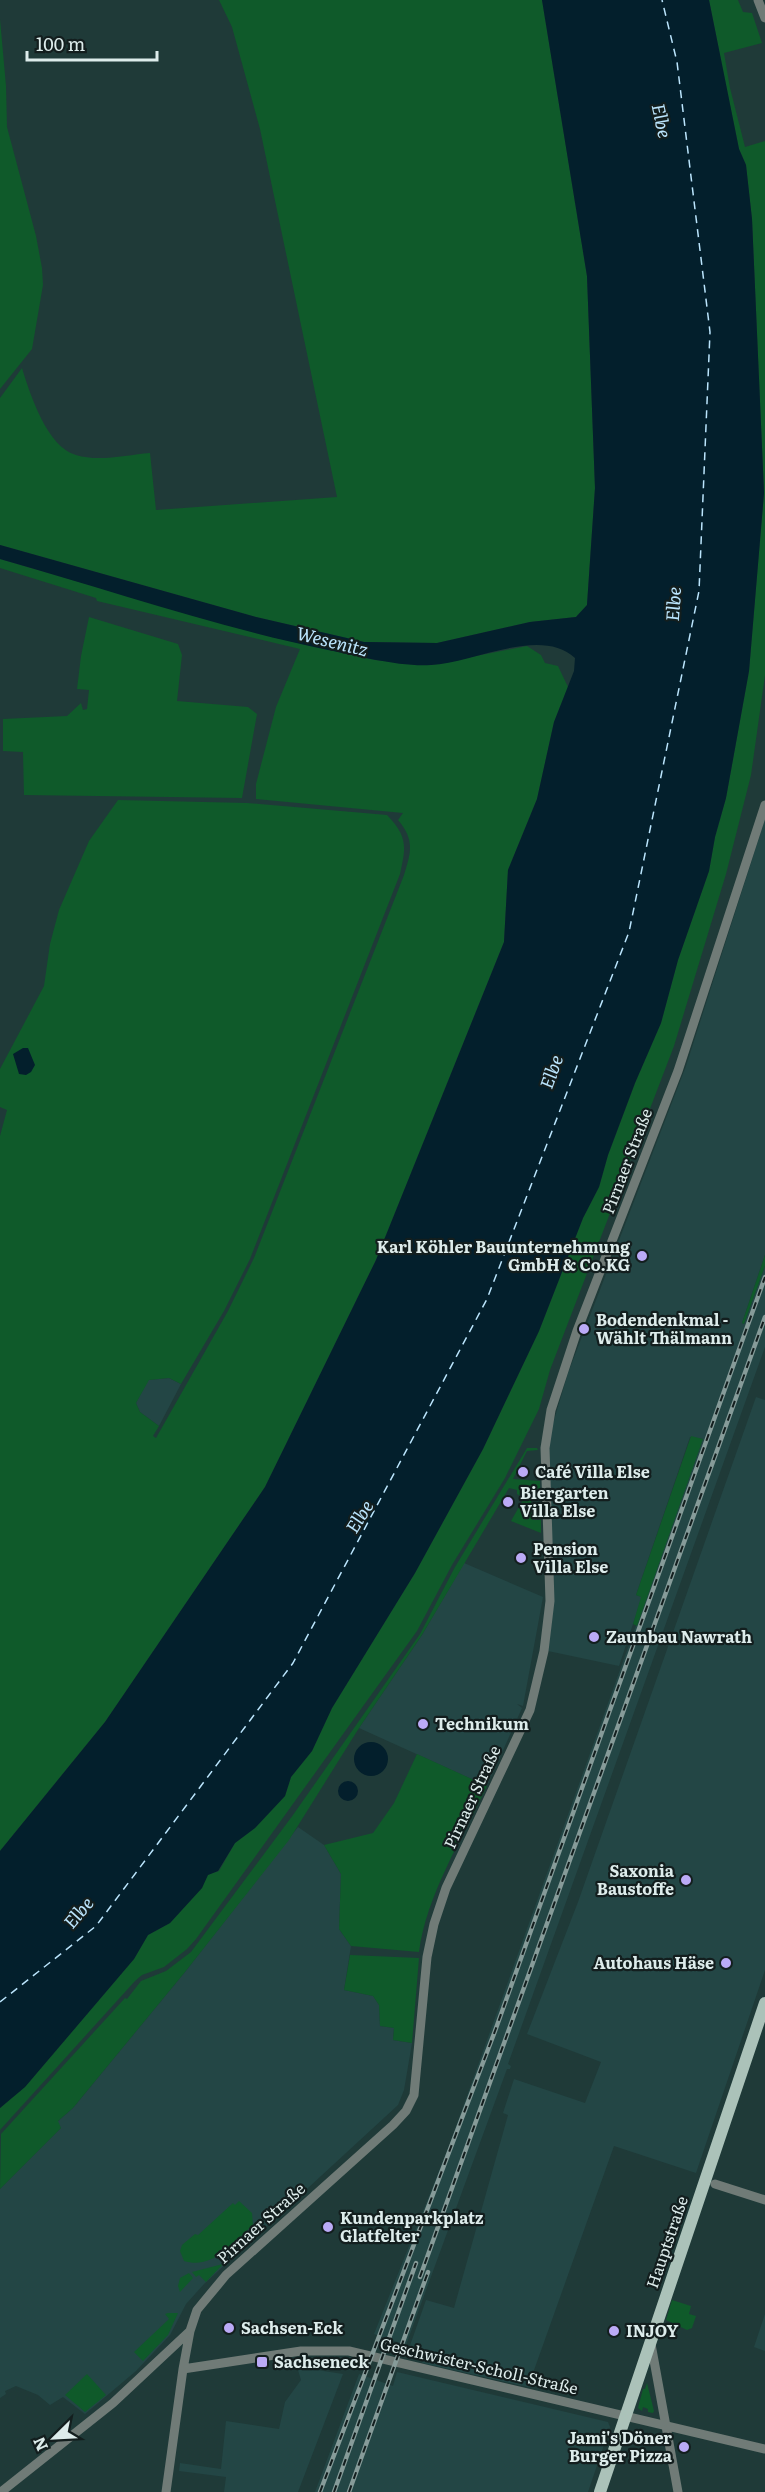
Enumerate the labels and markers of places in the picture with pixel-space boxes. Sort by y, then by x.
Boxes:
place label: Karl Köhler Bauunternehmung GmbH & Co.KG [377,1234,630,1276]
marker: Karl Köhler Bauunternehmung GmbH & Co.KG [635,1249,649,1263]
place label: Bodendenkmal - Wählt Thälmann [596,1307,732,1349]
marker: Bodendenkmal - Wählt Thälmann [577,1322,591,1336]
place label: Café Villa Else [535,1459,650,1483]
marker: Café Villa Else [516,1465,530,1479]
place label: Biergarten Villa Else [520,1480,609,1522]
marker: Biergarten Villa Else [501,1495,515,1509]
place label: Pension Villa Else [533,1536,608,1578]
marker: Pension Villa Else [514,1551,528,1565]
place label: Zaunbau Nawrath [606,1624,752,1648]
marker: Zaunbau Nawrath [587,1630,601,1644]
place label: Technikum [435,1711,529,1735]
marker: Technikum [416,1717,430,1731]
place label: Saxonia Baustoffe [597,1858,675,1900]
marker: Saxonia Baustoffe [679,1873,693,1887]
place label: Autohaus Häse [594,1950,714,1974]
marker: Autohaus Häse [719,1956,733,1970]
place label: Kundenparkplatz Glatfelter [340,2205,484,2247]
marker: Kundenparkplatz Glatfelter [321,2220,335,2234]
place label: Sachsen-Eck [241,2315,343,2339]
place label: INJOY [626,2318,678,2342]
marker: Sachsen-Eck [222,2321,236,2335]
marker: INJOY [607,2324,621,2338]
place label: Sachseneck [274,2349,369,2373]
marker: Sachseneck [255,2355,269,2369]
place label: Jami's Döner Burger Pizza [567,2425,673,2467]
marker: Jami's Döner Burger Pizza [677,2440,691,2454]

